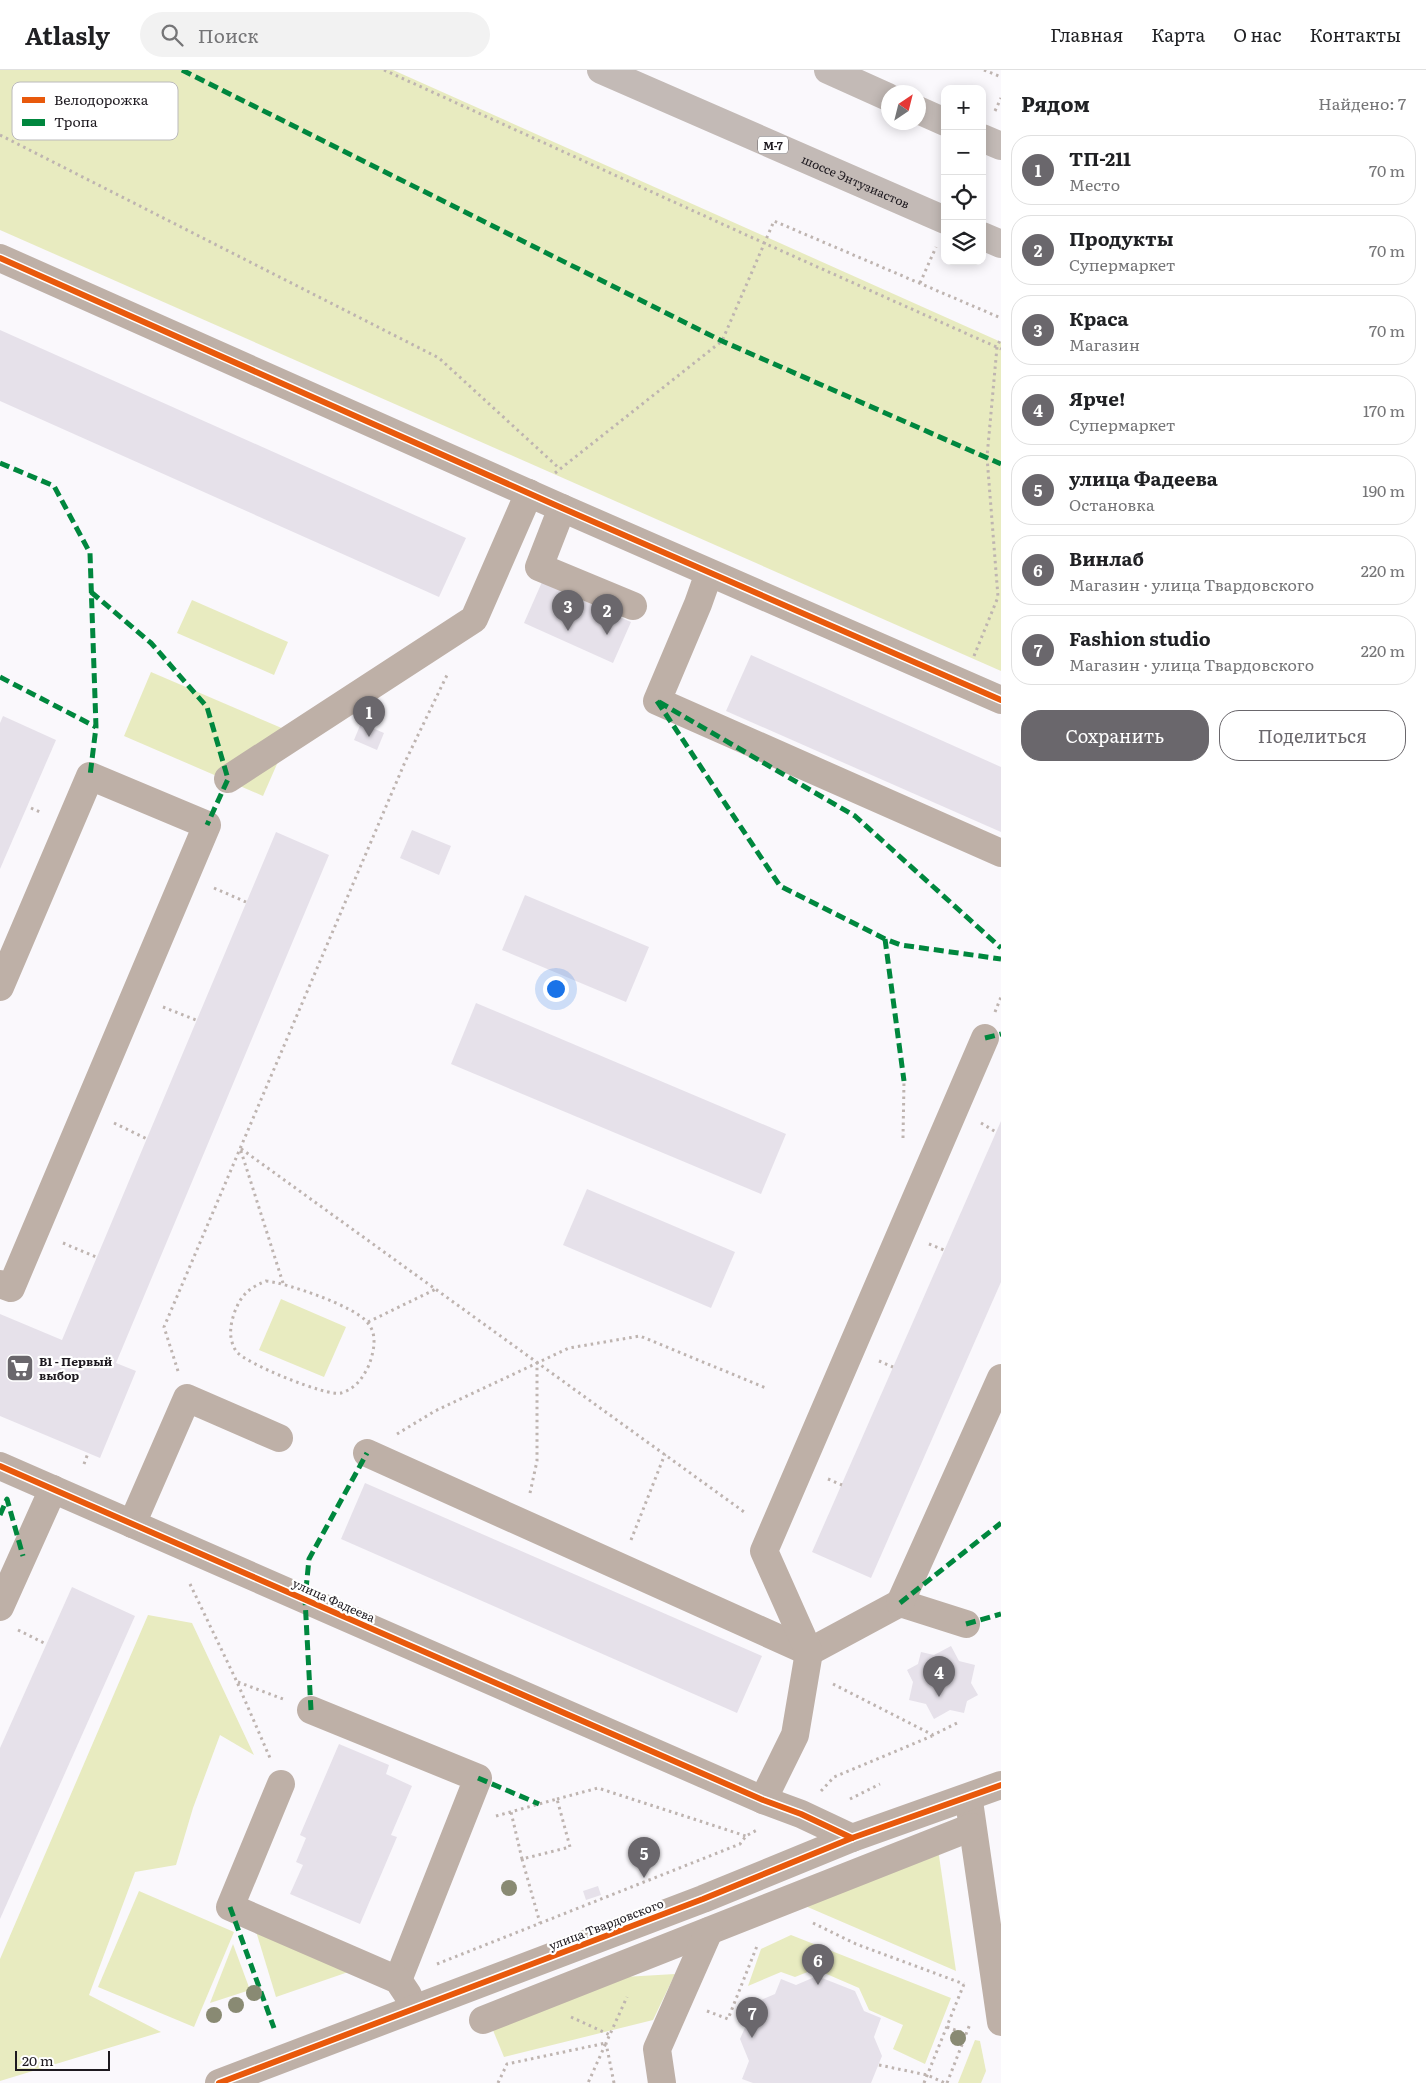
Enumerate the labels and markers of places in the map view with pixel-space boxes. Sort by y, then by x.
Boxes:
pin: 3 [552,590,584,631]
pin: 2 [591,594,623,635]
pin: 1 [353,696,385,737]
place label: В1 - Первый выбор [39,1352,113,1384]
supermarket icon: В1 - Первый выбор [5,1353,35,1383]
pin: 4 [923,1656,955,1697]
pin: 5 [628,1837,660,1878]
pin: 6 [802,1944,834,1985]
pin: 7 [736,1997,768,2038]

